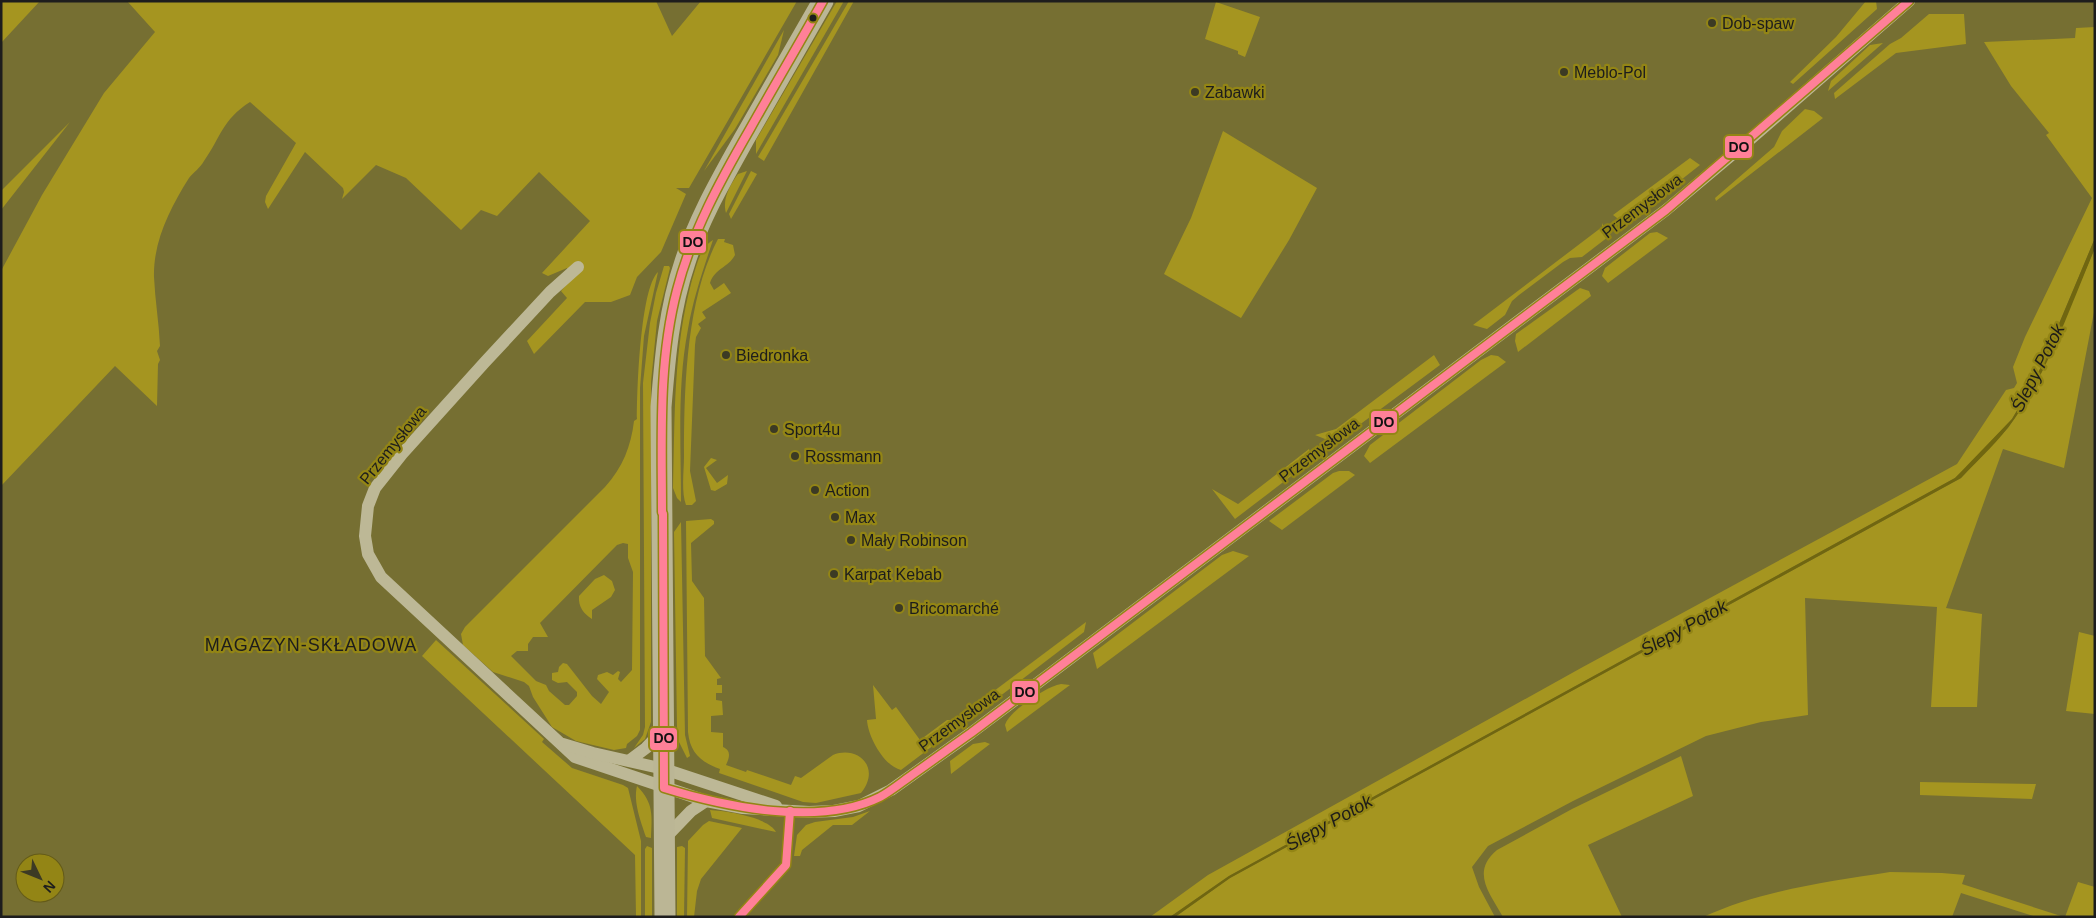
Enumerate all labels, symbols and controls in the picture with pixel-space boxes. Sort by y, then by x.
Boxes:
unlabelled marker [808,13,818,23]
place label: Dob-spaw [1722,15,1794,32]
marker: Dob-spaw [1706,17,1718,29]
place label: Meblo-Pol [1574,64,1646,81]
marker: Meblo-Pol [1558,66,1570,78]
place label: Zabawki [1205,84,1265,101]
marker: Zabawki [1189,86,1201,98]
line badge: DO [1724,135,1753,159]
text: DO [1729,139,1750,155]
street label: Przemysłowa [1599,171,1685,241]
line badge: DO [679,230,707,254]
text: DO [683,234,704,250]
water label: Ślepy Potok [2006,319,2069,415]
place label: Biedronka [736,347,808,364]
marker: Biedronka [720,349,732,361]
street label: Przemysłowa [356,403,430,487]
line badge: DO [1370,410,1398,434]
text: DO [1374,414,1395,430]
street label: Przemysłowa [1276,415,1362,485]
place label: Sport4u [784,421,840,438]
marker: Sport4u [768,423,780,435]
place label: Rossmann [805,448,881,465]
marker: Rossmann [789,450,801,462]
place label: Action [825,482,869,499]
marker: Action [809,484,821,496]
place label: Max [845,509,875,526]
marker: Max [829,511,841,523]
place label: Mały Robinson [861,532,967,549]
marker: Mały Robinson [845,534,857,546]
place label: Karpat Kebab [844,566,942,583]
marker: Karpat Kebab [828,568,840,580]
water label: Ślepy Potok [1637,595,1732,660]
place label: Bricomarché [909,600,999,617]
marker: Bricomarché [893,602,905,614]
district label: MAGAZYN-SKŁADOWA [205,635,417,655]
line badge: DO [1011,680,1039,704]
text: DO [1015,684,1036,700]
street label: Przemysłowa [916,685,1003,755]
line badge: DO [649,727,678,751]
text: DO [654,730,675,746]
water label: Ślepy Potok [1282,790,1377,855]
north arrow [15,853,65,903]
text: N [40,878,59,896]

